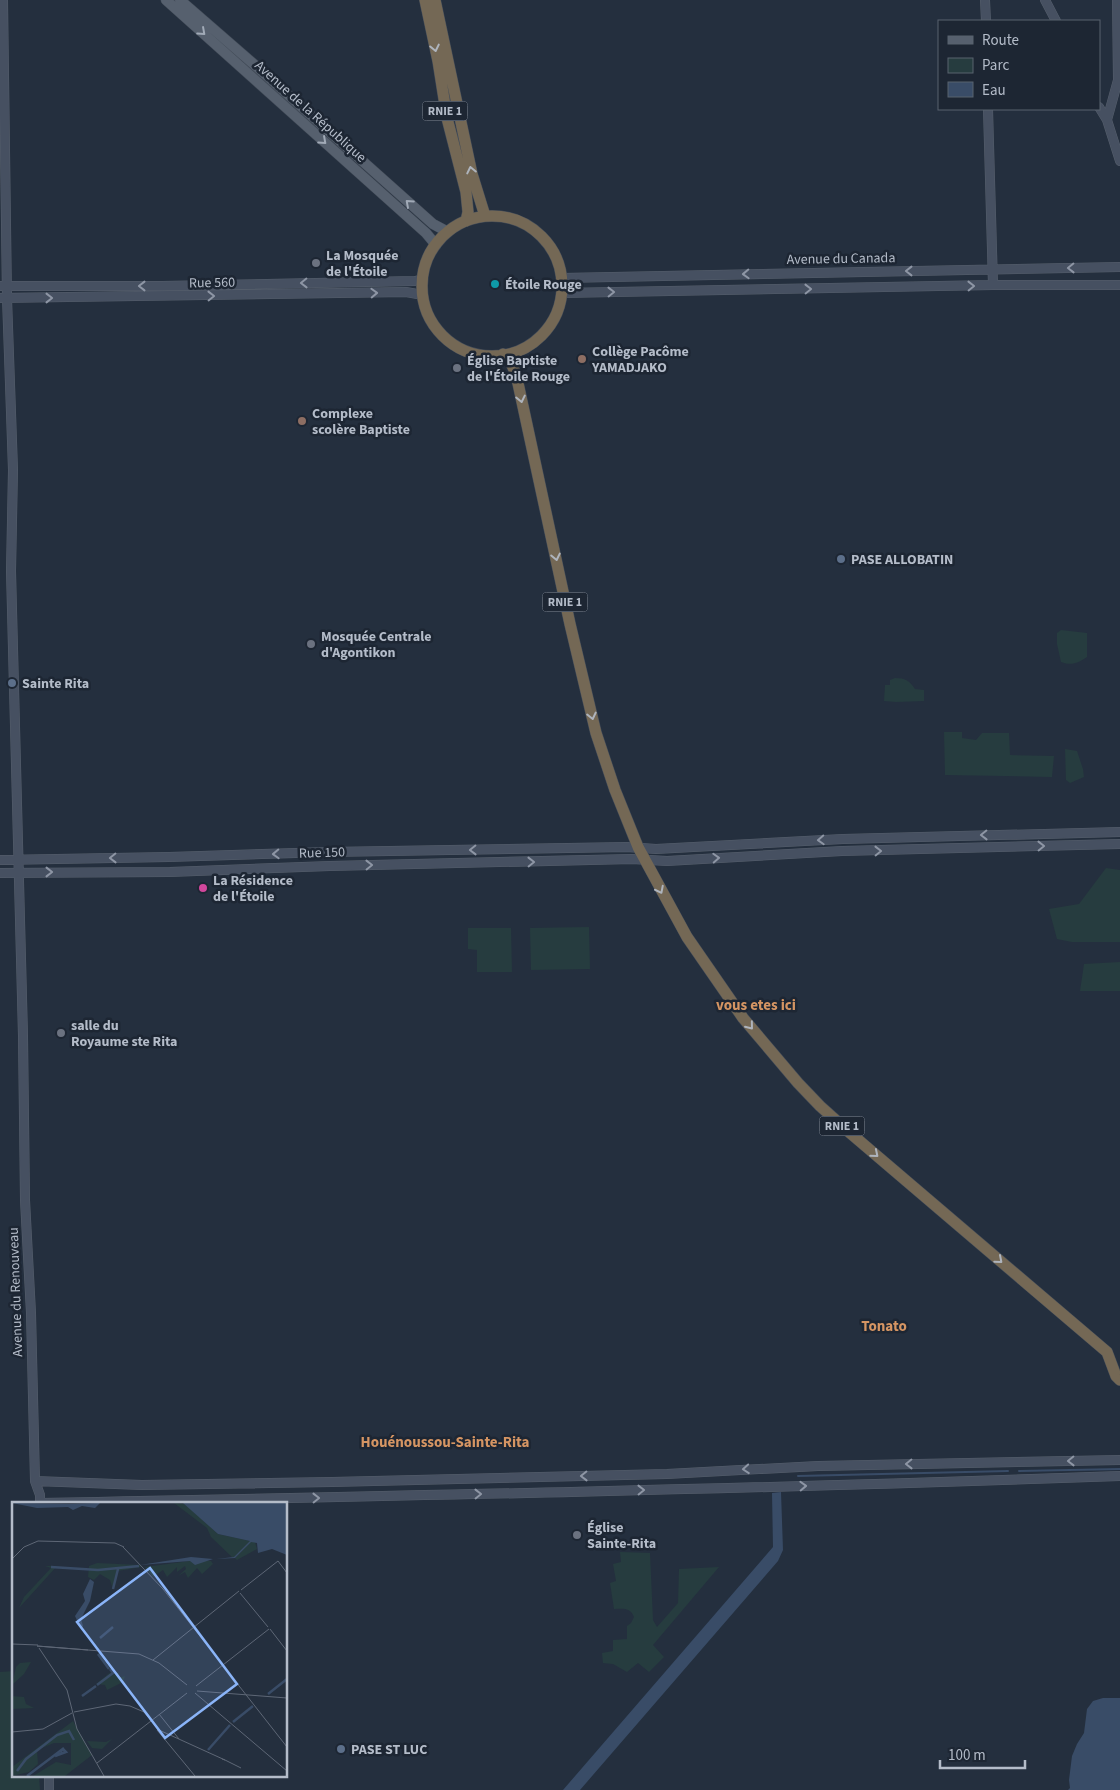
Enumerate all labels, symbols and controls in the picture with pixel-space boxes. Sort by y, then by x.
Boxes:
legend [938,20,1100,110]
one-way arrow [197,26,206,35]
text: Route [982,30,1019,51]
one-way arrow [429,43,440,52]
text: Parc [982,55,1009,76]
street label: Avenue de la République [250,56,371,167]
text: Eau [982,80,1006,101]
road number: RNIE 1 [422,102,468,120]
one-way arrow [318,135,327,144]
one-way arrow [467,165,477,174]
one-way arrow [405,200,414,209]
place label: La Mosquée de l'Étoile [326,246,398,282]
street label: Avenue du Canada [786,248,896,270]
marker: La Mosquée de l'Étoile [310,257,322,269]
one-way arrow [1067,263,1075,274]
one-way arrow [905,266,912,276]
one-way arrow [742,269,750,279]
street label: Rue 560 [189,273,235,293]
place label: Étoile Rouge [505,275,582,295]
one-way arrow [300,278,308,288]
marker: Étoile Rouge [489,278,501,290]
one-way arrow [138,281,146,291]
one-way arrow [967,281,975,291]
one-way arrow [805,284,813,294]
one-way arrow [608,287,615,297]
one-way arrow [370,288,378,298]
one-way arrow [208,291,215,301]
one-way arrow [45,293,53,303]
place label: Collège Pacôme YAMADJAKO [591,342,689,378]
place label: Église Baptiste de l'Étoile Rouge [467,351,570,387]
marker: Collège Pacôme YAMADJAKO [576,353,588,365]
marker: Église Baptiste de l'Étoile Rouge [451,362,463,374]
one-way arrow [515,394,526,403]
place label: Complexe scolère Baptiste [312,404,410,440]
marker: Complexe scolère Baptiste [296,415,308,427]
place label: PASE ALLOBATIN [851,550,953,570]
one-way arrow [550,553,561,562]
marker: PASE ALLOBATIN [835,553,847,565]
road number: RNIE 1 [542,592,588,612]
place label: Mosquée Centrale d'Agontikon [321,627,431,663]
marker: Mosquée Centrale d'Agontikon [305,638,317,650]
place label: Sainte Rita [22,674,89,694]
marker: Sainte Rita [6,677,18,689]
one-way arrow [586,711,597,720]
one-way arrow [980,830,988,840]
one-way arrow [817,835,825,846]
one-way arrow [1037,841,1045,852]
street label: Rue 150 [299,842,346,864]
one-way arrow [469,845,477,855]
one-way arrow [875,845,883,856]
one-way arrow [272,849,280,859]
one-way arrow [109,853,117,863]
one-way arrow [712,853,720,864]
one-way arrow [527,856,535,867]
one-way arrow [365,860,373,870]
one-way arrow [45,867,53,877]
place label: La Résidence de l'Étoile [213,871,293,907]
marker: La Résidence de l'Étoile [197,882,209,894]
one-way arrow [654,885,664,894]
district label: vous etes ici [716,995,796,1016]
place label: salle du Royaume ste Rita [71,1016,177,1052]
one-way arrow [744,1020,752,1029]
marker: salle du Royaume ste Rita [55,1027,67,1039]
road number: RNIE 1 [820,1116,864,1136]
one-way arrow [869,1149,878,1157]
street label: Avenue du Renouveau [4,1227,28,1357]
one-way arrow [993,1254,1002,1262]
district label: Tonato [861,1316,907,1337]
district label: Houénoussou-Sainte-Rita [361,1432,530,1453]
one-way arrow [1067,1456,1075,1467]
one-way arrow [905,1459,912,1469]
one-way arrow [742,1464,750,1475]
one-way arrow [580,1471,588,1481]
one-way arrow [800,1481,807,1491]
one-way arrow [638,1485,645,1495]
one-way arrow [475,1489,483,1500]
one-way arrow [312,1493,320,1503]
inset map [12,1502,288,1778]
place label: Église Sainte-Rita [587,1518,656,1554]
marker: Église Sainte-Rita [571,1529,583,1541]
scale bar [940,1738,1025,1770]
place label: PASE ST LUC [351,1740,427,1760]
marker: PASE ST LUC [335,1743,347,1755]
text: 100 m [948,1745,986,1766]

